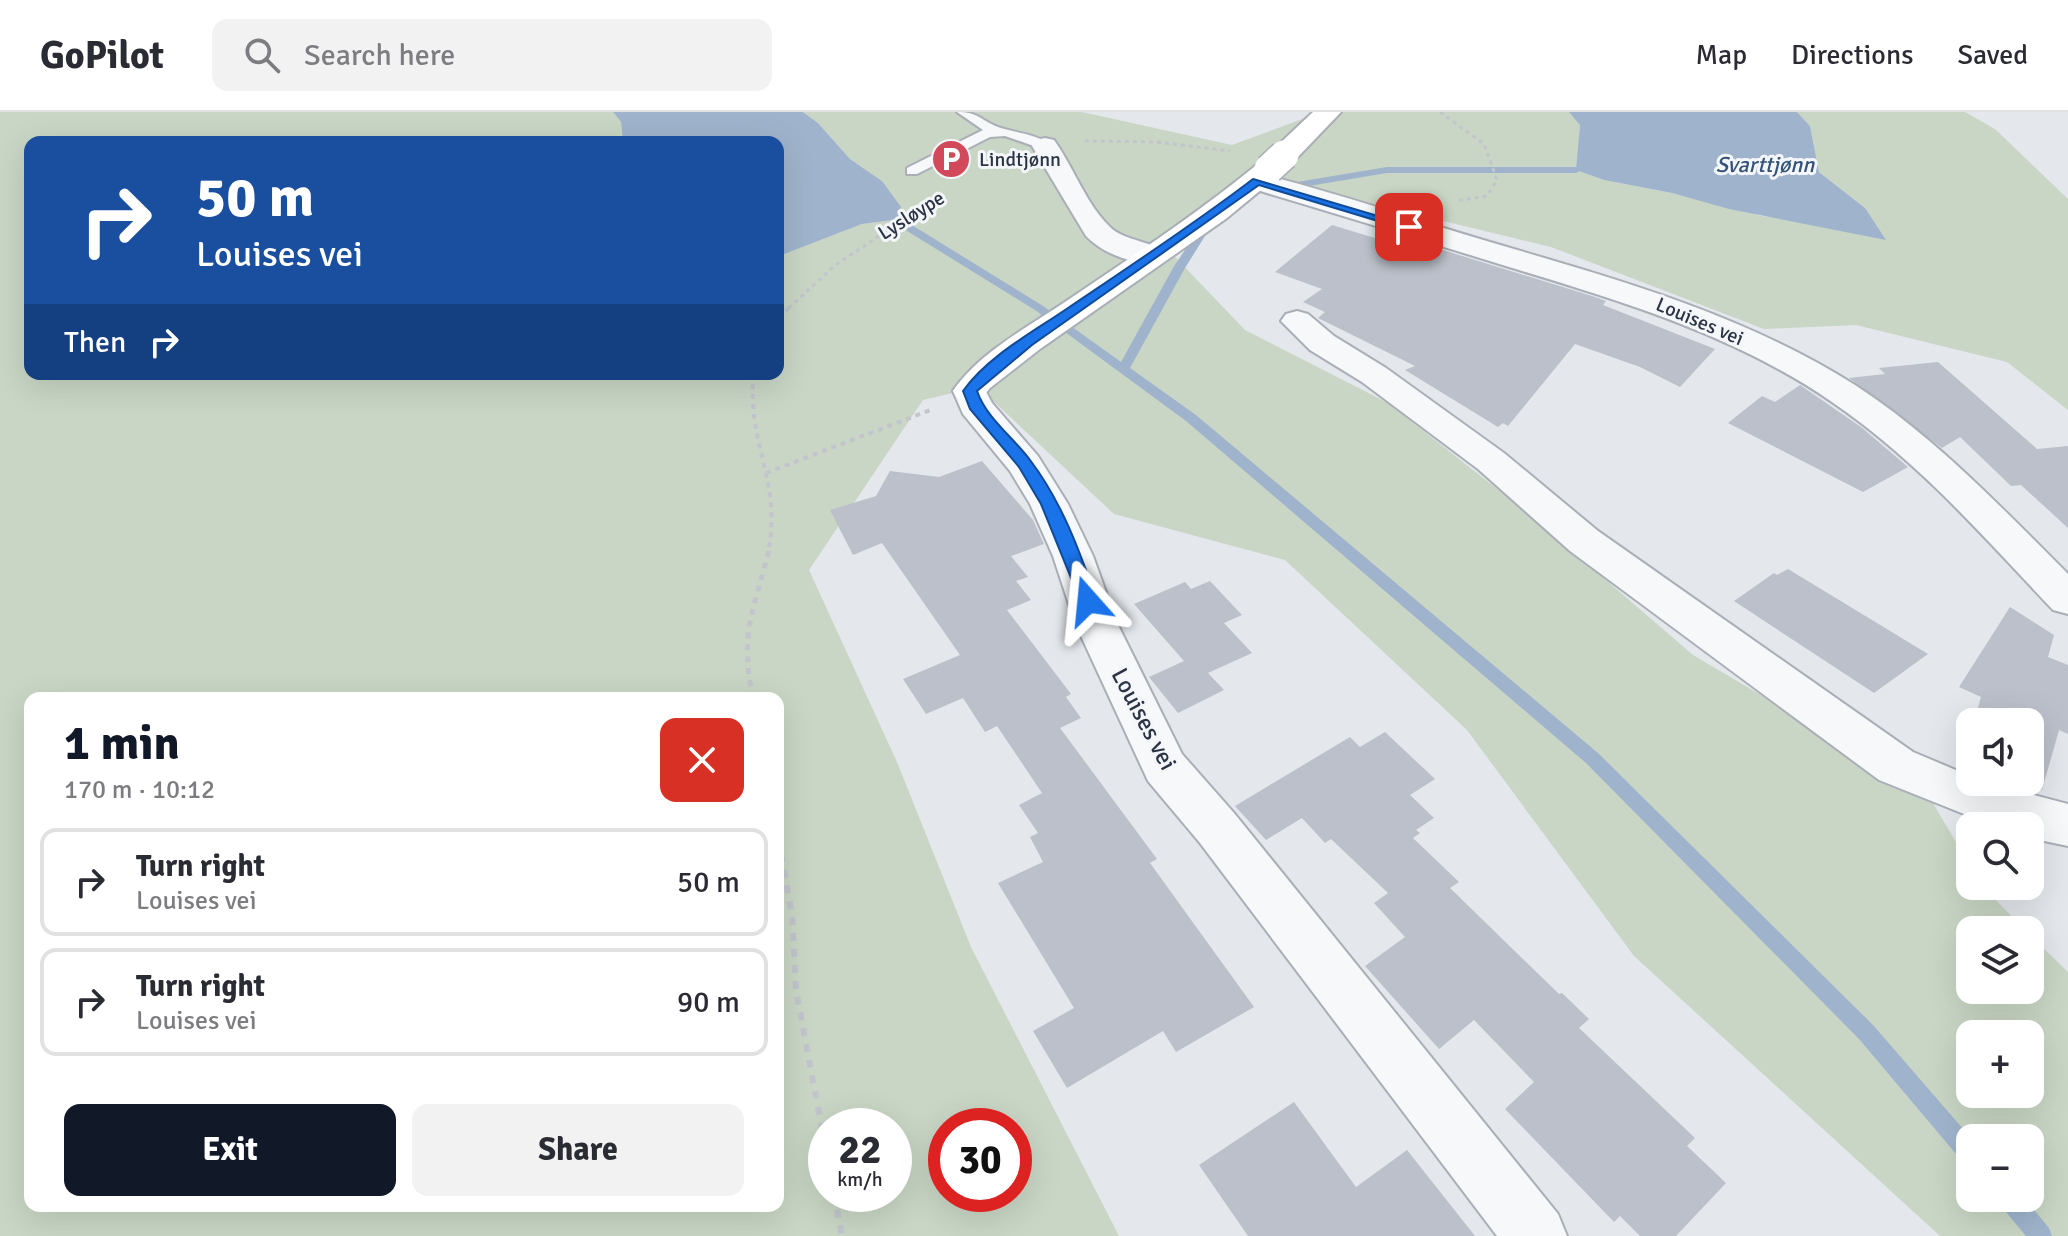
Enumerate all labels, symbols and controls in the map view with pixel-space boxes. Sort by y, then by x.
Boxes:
search box [212,19,772,91]
text: GoPilot [40,32,164,79]
icon: search [240,33,284,77]
text: Search here [304,37,455,74]
text: Map [1695,38,1747,72]
text: Directions [1791,38,1913,72]
text: Saved [1957,38,2028,72]
parking icon: Lindtjønn [930,138,972,180]
place label: Lindtjønn [979,147,1061,172]
water label: Svarttjønn [1716,151,1815,178]
text: 50 m [196,163,314,232]
icon: right [64,168,168,272]
street label: Lysløype [873,185,949,246]
pin [1375,193,1443,261]
icon: arrive [1387,205,1431,249]
text: Louises vei [196,232,363,277]
street label: Louises vei [1652,292,1747,351]
icon: right [142,320,186,364]
text: Then [64,324,126,361]
position arrow [1046,559,1130,643]
street label: Louises vei [1105,663,1183,775]
map controls [1956,708,2044,1212]
button: sound [1956,708,2044,796]
text: 1 min [64,714,180,773]
button: close [660,718,744,802]
text: 170 m · 10:12 [64,774,215,806]
button: search [1956,812,2044,900]
text: Turn right [136,848,265,885]
icon: right [68,860,112,904]
text: 50 m [677,864,740,901]
text: Louises vei [136,885,257,917]
button: layers [1956,916,2044,1004]
text: Turn right [136,968,265,1005]
icon: right [68,980,112,1024]
text: 90 m [677,984,740,1021]
text: Louises vei [136,1005,257,1037]
button: + [1956,1020,2044,1108]
button: Exit [64,1104,396,1196]
button: Share [412,1104,744,1196]
speed limit sign: 30 [928,1108,1032,1212]
button: − [1956,1124,2044,1212]
text: 22 [838,1125,882,1175]
text: km/h [837,1167,883,1192]

